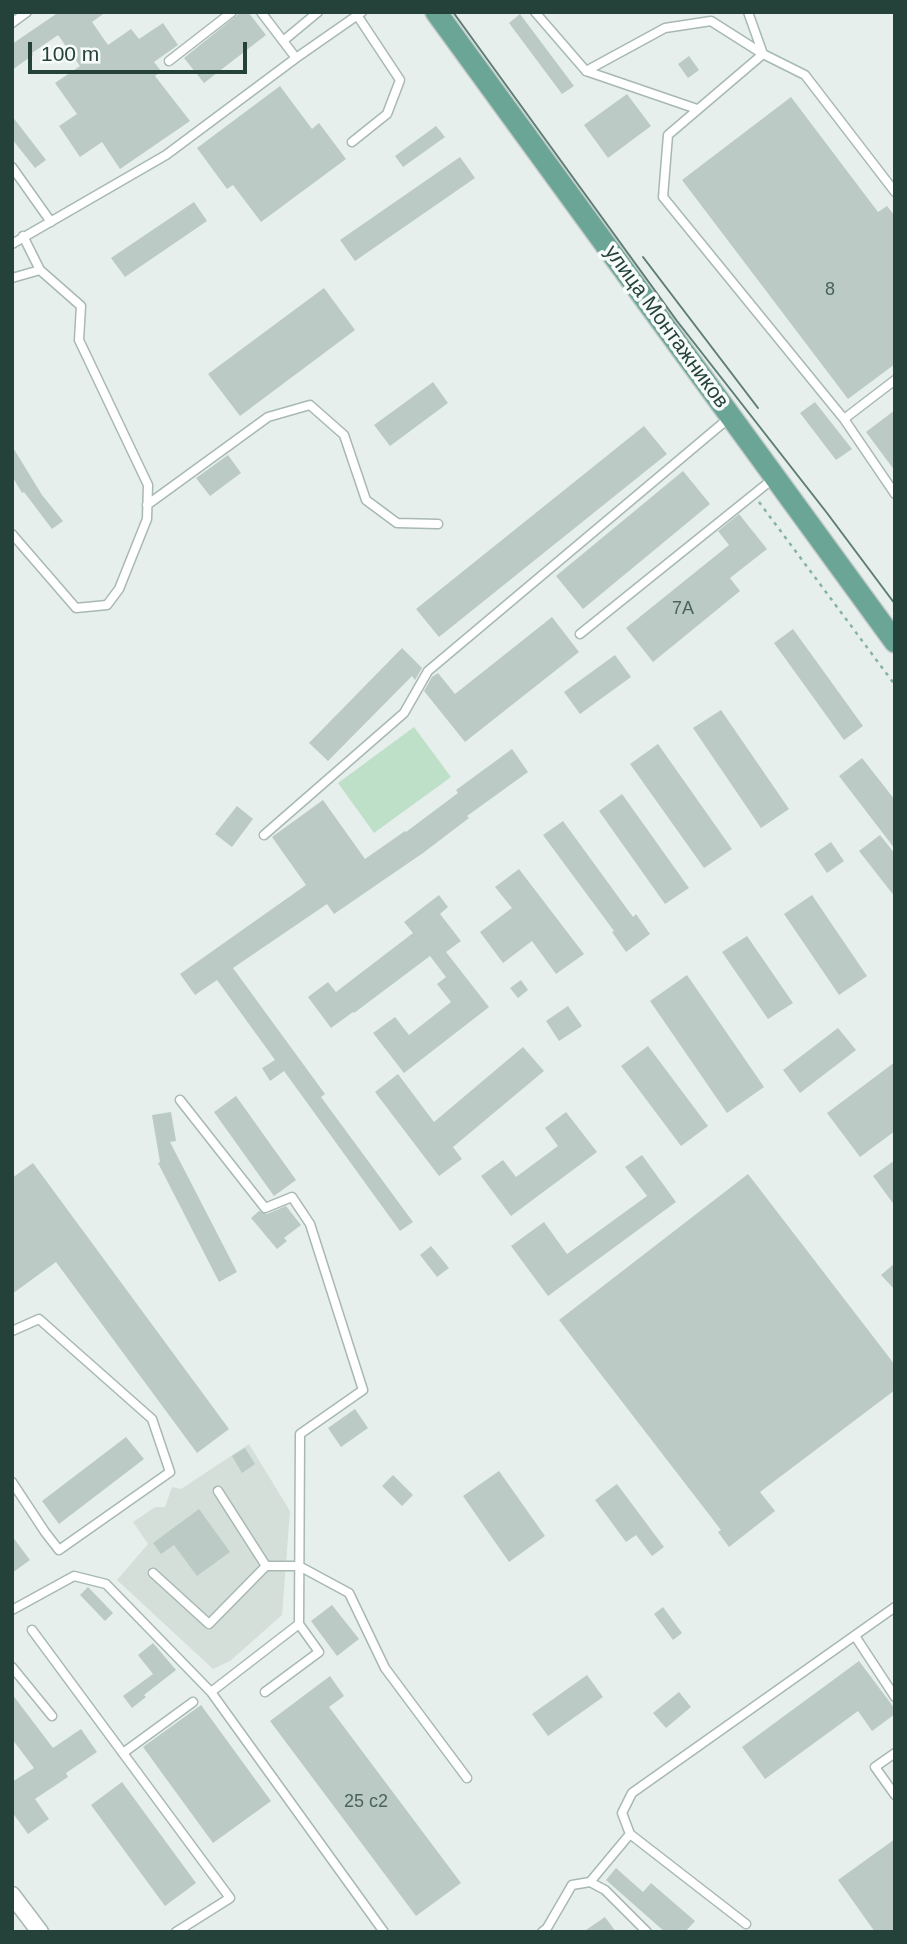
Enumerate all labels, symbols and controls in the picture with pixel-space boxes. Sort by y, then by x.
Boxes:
scale bar [32,28,250,72]
text: 100 m [41,42,99,65]
street label: улица Монтажников [598,241,734,413]
house number: 8 [825,279,835,301]
house number: 7А [672,598,694,620]
house number: 25 с2 [344,1791,388,1813]

